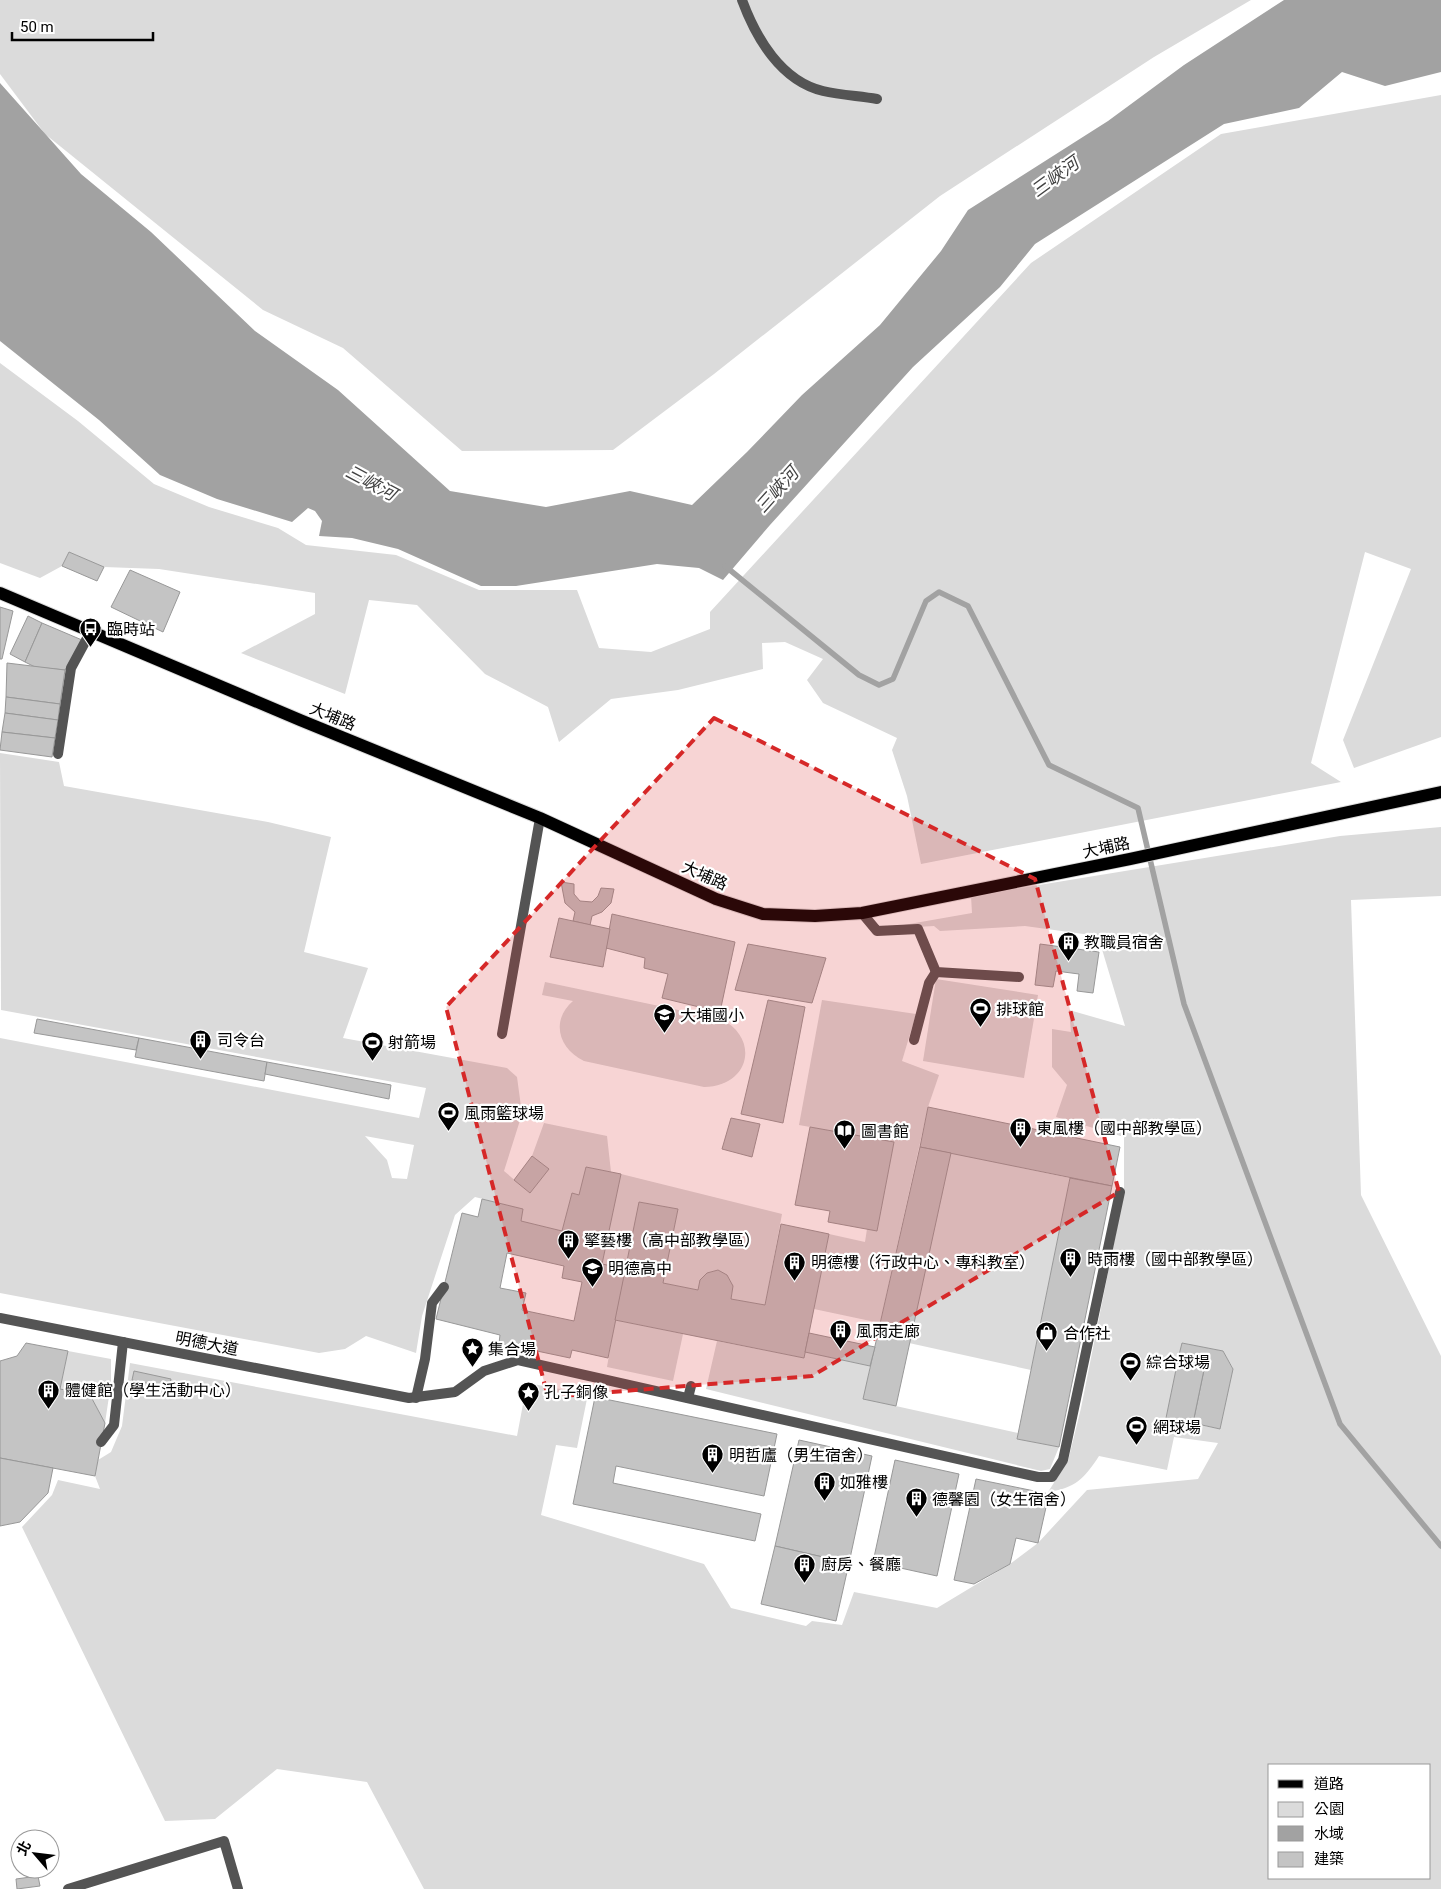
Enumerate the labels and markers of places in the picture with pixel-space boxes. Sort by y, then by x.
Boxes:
bus stop icon: 臨時站 [79,617,103,648]
place label: 臨時站 [107,620,155,639]
building icon: 教職員宿舍 [1056,930,1080,961]
place label: 教職員宿舍 [1084,933,1164,952]
sports icon: 排球館 [968,997,992,1028]
place label: 排球館 [996,1000,1044,1019]
school or university icon: 大埔國小 [652,1003,676,1034]
place label: 大埔國小 [680,1006,744,1025]
building icon: 司令台 [189,1028,213,1059]
sports icon: 射箭場 [360,1030,384,1061]
place label: 司令台 [217,1031,265,1050]
place label: 射箭場 [388,1033,436,1052]
sports icon: 風雨籃球場 [436,1101,460,1132]
place label: 風雨籃球場 [464,1104,544,1123]
building icon: 東風樓（國中部教學區） [1008,1116,1032,1147]
library icon: 圖書館 [833,1119,857,1150]
place label: 東風樓（國中部教學區） [1036,1119,1212,1138]
place label: 圖書館 [861,1122,909,1141]
building icon: 擎藝樓（高中部教學區） [556,1228,580,1259]
place label: 擎藝樓（高中部教學區） [584,1231,760,1250]
building icon: 時雨樓（國中部教學區） [1059,1247,1083,1278]
building icon: 明德樓（行政中心、專科教室） [783,1250,807,1281]
place label: 時雨樓（國中部教學區） [1087,1250,1263,1269]
place label: 明德樓（行政中心、專科教室） [811,1253,1035,1272]
school or university icon: 明德高中 [580,1256,604,1287]
place label: 明德高中 [608,1259,672,1278]
building icon: 風雨走廊 [828,1319,852,1350]
shop icon: 合作社 [1035,1321,1059,1352]
place label: 風雨走廊 [856,1322,920,1341]
place label: 合作社 [1063,1324,1111,1343]
place icon: 集合場 [460,1337,484,1368]
place label: 集合場 [488,1340,536,1359]
sports icon: 綜合球場 [1118,1350,1142,1381]
place label: 綜合球場 [1146,1353,1210,1372]
building icon: 體健館（學生活動中心） [37,1378,61,1409]
place icon: 孔子銅像 [516,1380,540,1411]
place label: 體健館（學生活動中心） [65,1381,241,1400]
place label: 孔子銅像 [544,1383,608,1402]
sports icon: 網球場 [1125,1415,1149,1446]
place label: 網球場 [1153,1418,1201,1437]
building icon: 明哲廬（男生宿舍） [701,1443,725,1474]
place label: 明哲廬（男生宿舍） [729,1446,873,1465]
building icon: 如雅樓 [812,1470,836,1501]
place label: 如雅樓 [840,1473,888,1492]
building icon: 德馨園（女生宿舍） [904,1487,928,1518]
place label: 德馨園（女生宿舍） [932,1490,1076,1509]
building icon: 廚房、餐廳 [793,1552,817,1583]
place label: 廚房、餐廳 [821,1555,901,1574]

